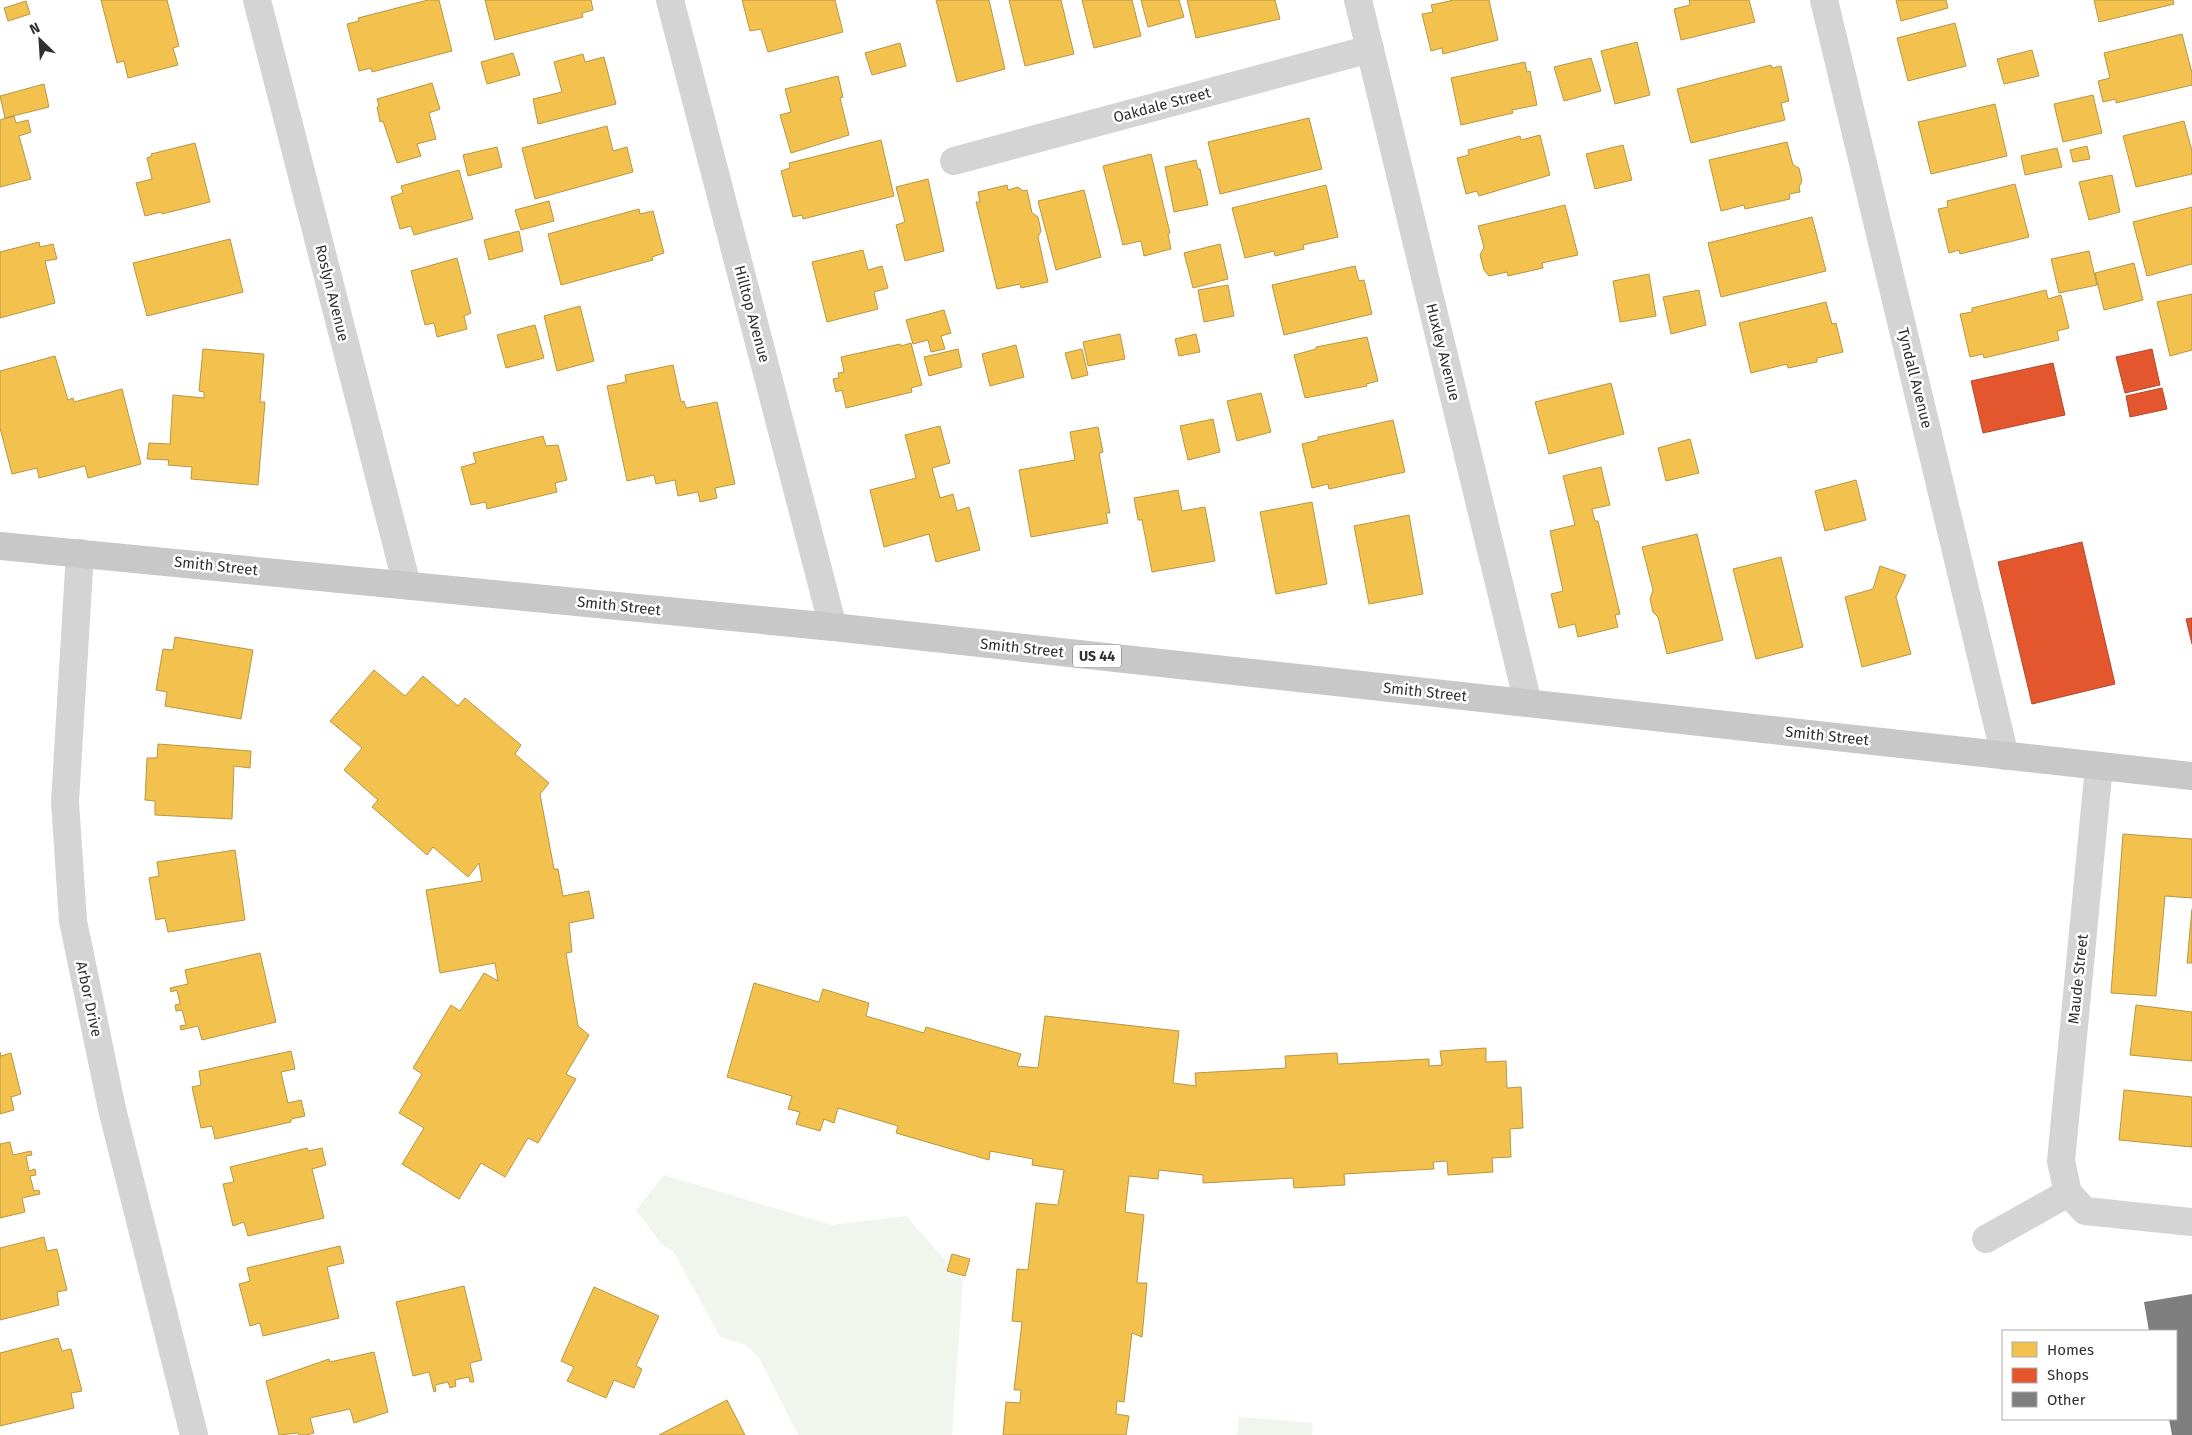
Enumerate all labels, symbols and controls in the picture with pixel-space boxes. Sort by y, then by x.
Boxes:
north arrow [15,15,65,65]
text: N [27,19,43,38]
street label: Oakdale Street [1111,83,1213,127]
street label: Roslyn Avenue [311,243,353,343]
street label: Hilltop Avenue [730,263,774,365]
street label: Huxley Avenue [1422,301,1464,403]
street label: Tyndall Avenue [1894,326,1936,430]
street label: Smith Street [173,553,259,579]
street label: Smith Street [576,593,662,619]
street label: Smith Street [979,635,1065,661]
road number: US 44 [1073,644,1121,668]
street label: Smith Street [1382,679,1468,705]
street label: Smith Street [1784,723,1870,749]
street label: Maude Street [2064,933,2092,1025]
street label: Arbor Drive [72,959,106,1039]
legend [2002,1330,2177,1420]
text: Homes [2047,1341,2094,1359]
text: Shops [2047,1366,2089,1384]
text: Other [2047,1391,2086,1409]

